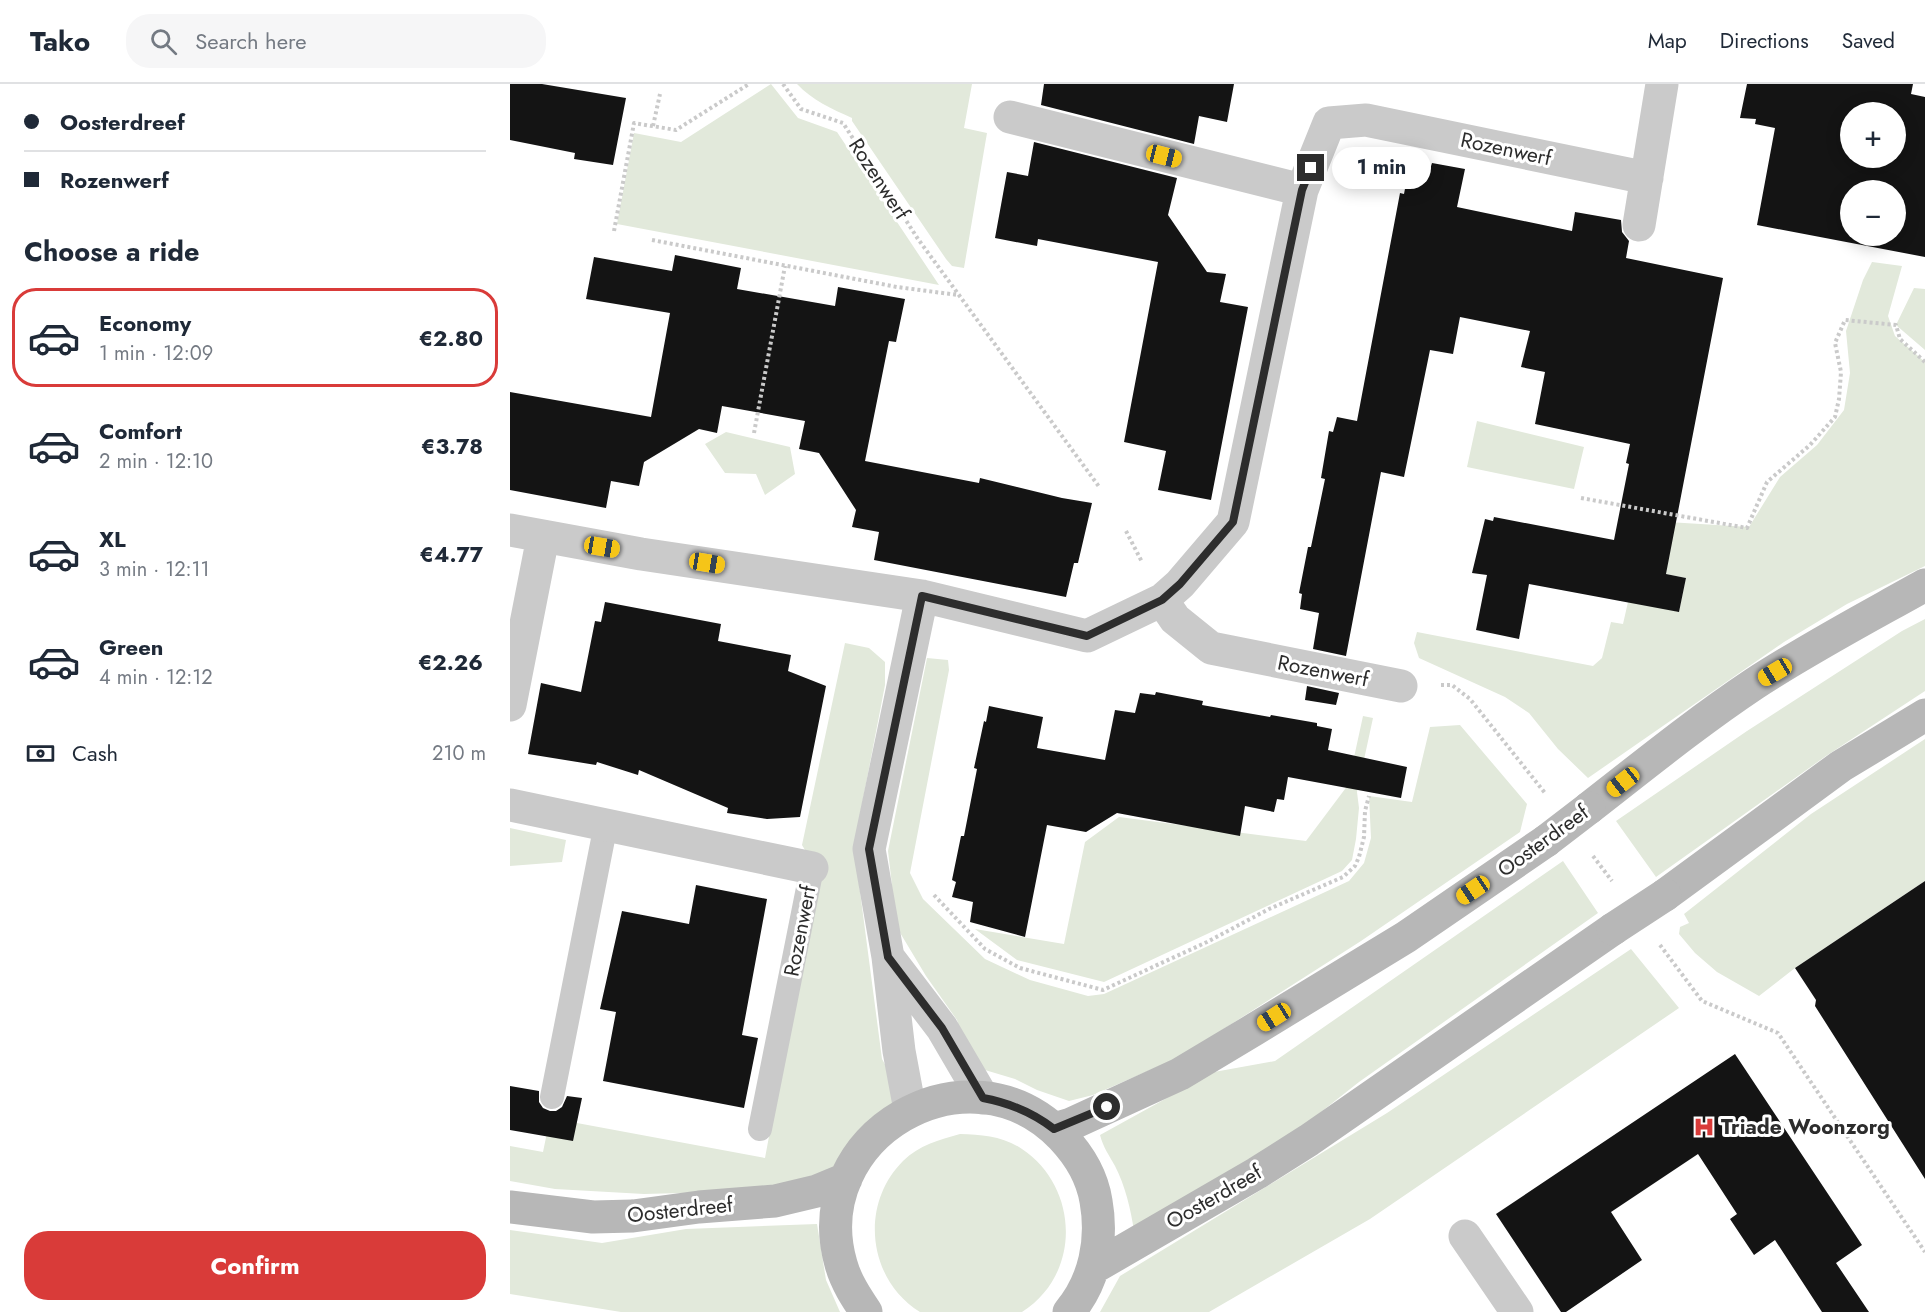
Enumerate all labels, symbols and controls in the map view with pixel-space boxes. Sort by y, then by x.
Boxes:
search box [126,14,546,68]
text: Tako [30,21,90,62]
icon: search [147,25,180,58]
text: Search here [195,25,307,57]
text: Map [1648,26,1687,56]
text: Directions [1720,26,1809,56]
text: Saved [1842,26,1895,56]
map controls [1840,102,1906,246]
button: + [1840,102,1906,168]
text: Oosterdreef [60,106,185,138]
street label: Rozenwerf [1458,125,1555,173]
street label: Rozenwerf [841,132,917,227]
car [1144,143,1184,169]
callout: 1 min [1332,147,1431,189]
text: 1 min [1357,153,1406,182]
route end [1297,154,1324,181]
text: Rozenwerf [60,164,169,196]
button: − [1840,180,1906,246]
text: Choose a ride [24,232,199,271]
text: Economy [99,307,191,339]
icon: car [27,311,81,365]
text: €2.80 [419,322,483,354]
text: 1 min · 12:09 [99,339,213,368]
text: Comfort [99,415,182,447]
icon: car [27,419,81,473]
text: €3.78 [421,430,483,462]
text: 2 min · 12:10 [99,447,213,476]
text: XL [99,523,126,555]
icon: car [27,527,81,581]
car [583,535,621,559]
text: €4.77 [420,538,483,570]
car [688,551,726,575]
text: 3 min · 12:11 [99,555,210,584]
text: Green [99,631,163,663]
icon: car [27,635,81,689]
text: €2.26 [418,646,483,678]
street label: Rozenwerf [1275,647,1372,695]
car [1755,655,1795,689]
text: 4 min · 12:12 [99,663,213,692]
icon: cash [24,737,57,770]
text: Cash [72,737,118,769]
text: 210 m [432,739,486,768]
car [1603,764,1643,800]
street label: Oosterdreef [1491,797,1596,884]
car [1453,872,1493,908]
street label: Rozenwerf [776,882,824,979]
car [1254,1000,1294,1034]
route start [1093,1093,1120,1120]
place label: Triade Woonzorg [1721,1112,1890,1142]
hospital icon: Triade Woonzorg [1692,1115,1716,1139]
street label: Oosterdreef [1161,1157,1268,1237]
street label: Oosterdreef [626,1189,735,1230]
button: Confirm [24,1231,486,1300]

